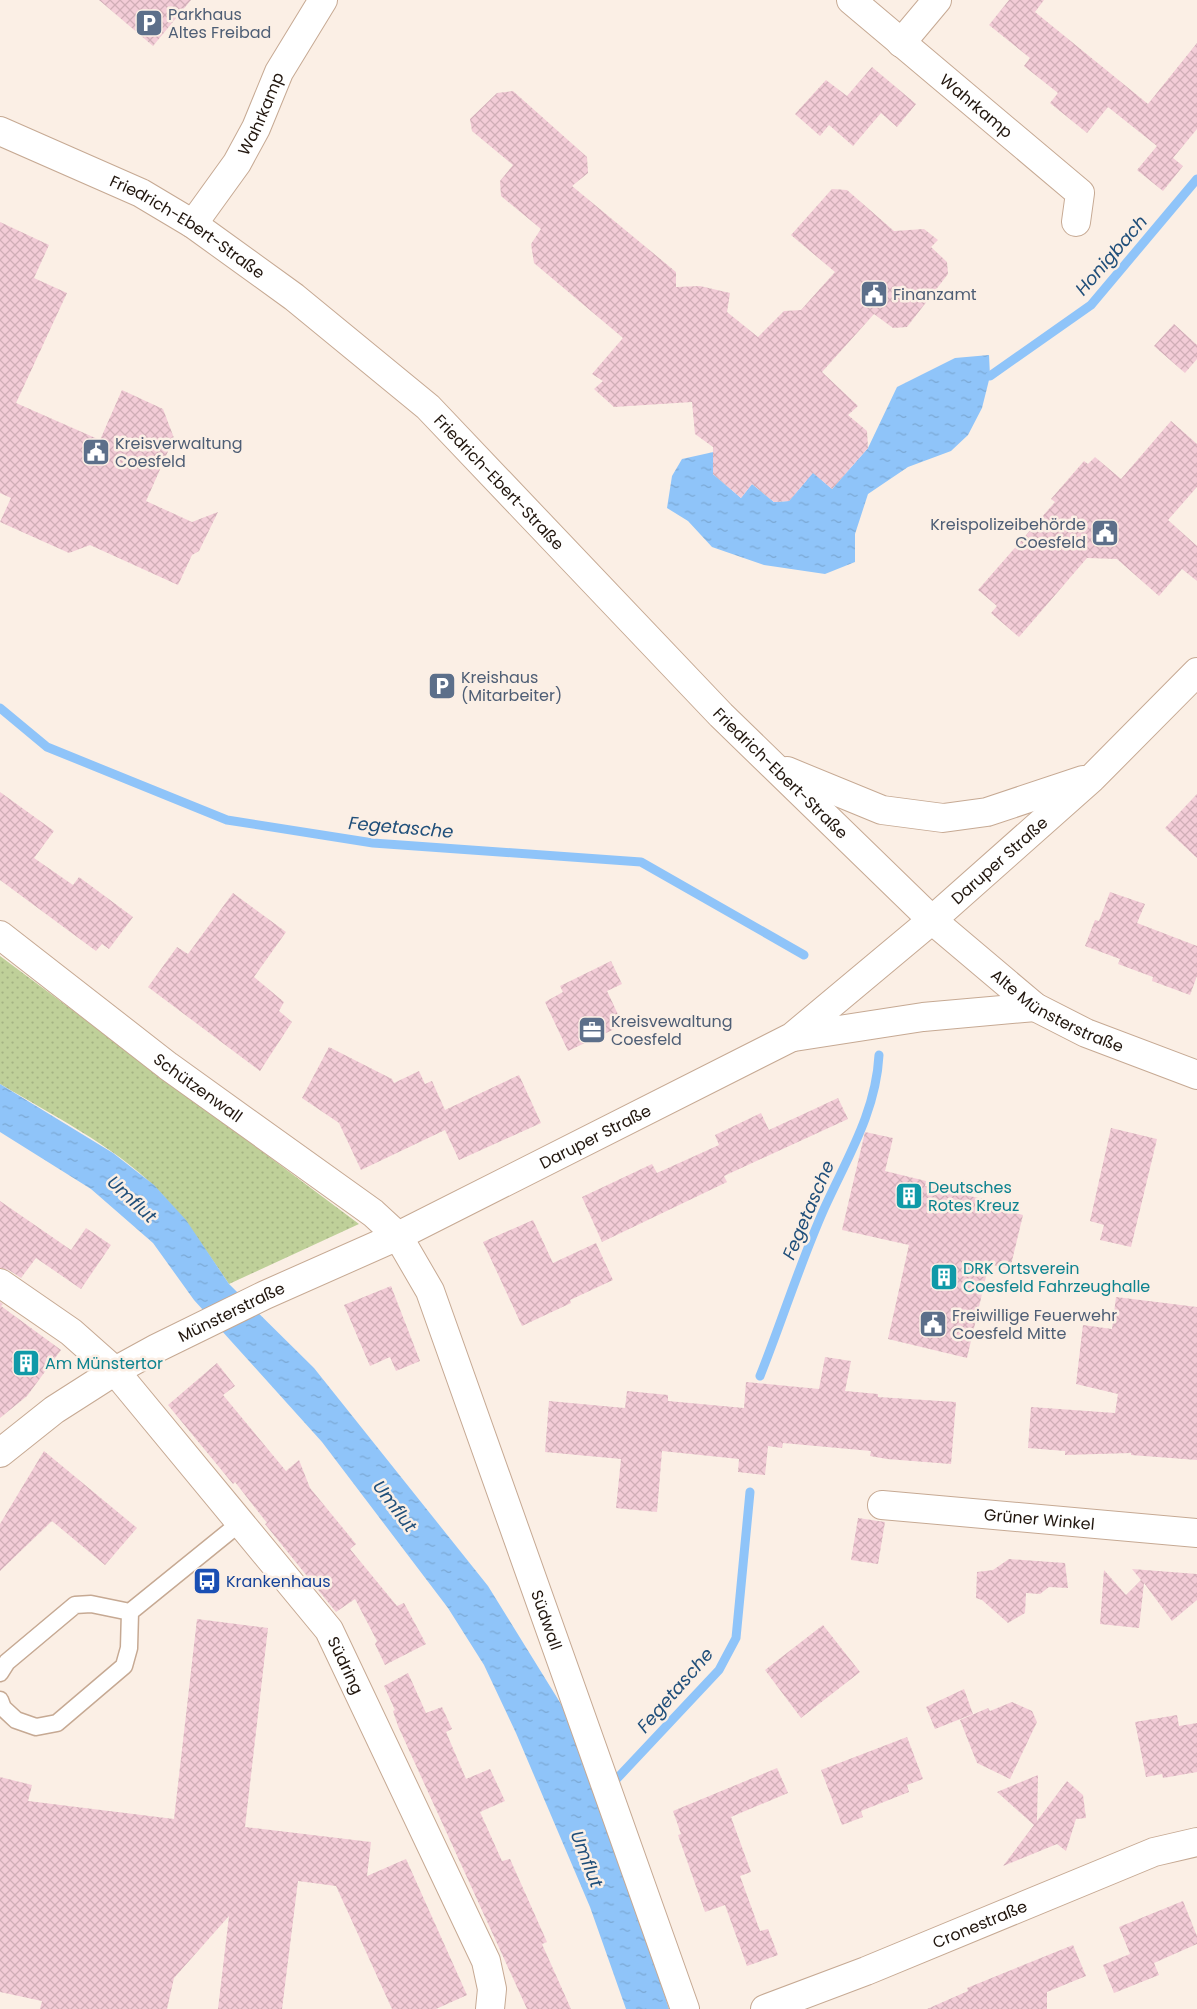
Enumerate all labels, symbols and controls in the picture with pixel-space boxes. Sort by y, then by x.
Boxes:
place label: Parkhaus Altes Freibad [168,3,271,44]
parking icon: Parkhaus Altes Freibad [134,8,164,38]
street label: Wahrkamp [232,68,289,159]
street label: Wahrkamp [935,68,1018,143]
street label: Friedrich-Ebert-Straße [106,169,270,284]
water label: Honigbach [1069,209,1153,301]
public building icon: Finanzamt [859,279,889,309]
place label: Finanzamt [893,283,977,306]
street label: Friedrich-Ebert-Straße [429,409,570,555]
place label: Kreisverwaltung Coesfeld [115,432,243,473]
public building icon: Kreisverwaltung Coesfeld [81,437,111,467]
place label: Kreispolizeibehörde Coesfeld [930,513,1086,554]
public building icon: Kreispolizeibehörde Coesfeld [1090,518,1120,548]
place label: Kreishaus (Mitarbeiter) [461,666,562,707]
parking icon: Kreishaus (Mitarbeiter) [427,671,457,701]
street label: Friedrich-Ebert-Straße [708,702,853,844]
water label: Fegetasche [347,810,455,844]
street label: Daruper Straße [946,811,1053,909]
street label: Alte Münsterstraße [986,963,1127,1058]
place label: Kreisvewaltung Coesfeld [611,1010,733,1051]
office icon: Kreisvewaltung Coesfeld [577,1015,607,1045]
street label: Schützenwall [149,1047,247,1127]
street label: Daruper Straße [535,1099,655,1174]
water label: Fegetasche [776,1157,840,1263]
water label: Umflut [102,1170,162,1229]
place label: Deutsches Rotes Kreuz [928,1176,1019,1217]
building icon: Deutsches Rotes Kreuz [894,1181,924,1211]
place label: DRK Ortsverein Coesfeld Fahrzeughalle [963,1257,1150,1298]
building icon: DRK Ortsverein Coesfeld Fahrzeughalle [929,1262,959,1292]
street label: Münsterstraße [174,1276,288,1347]
place label: Freiwillige Feuerwehr Coesfeld Mitte [952,1304,1117,1345]
public building icon: Freiwillige Feuerwehr Coesfeld Mitte [918,1309,948,1339]
building icon: Am Münstertor [11,1348,41,1378]
place label: Am Münstertor [45,1352,163,1375]
water label: Umflut [367,1475,423,1537]
street label: Grüner Winkel [983,1503,1096,1535]
bus stop icon: Krankenhaus [192,1566,222,1596]
place label: Krankenhaus [226,1570,331,1593]
street label: Südwall [526,1587,568,1653]
street label: Südring [322,1633,369,1698]
water label: Fegetasche [631,1642,719,1738]
water label: Umflut [565,1827,609,1891]
street label: Cronestraße [929,1894,1031,1954]

